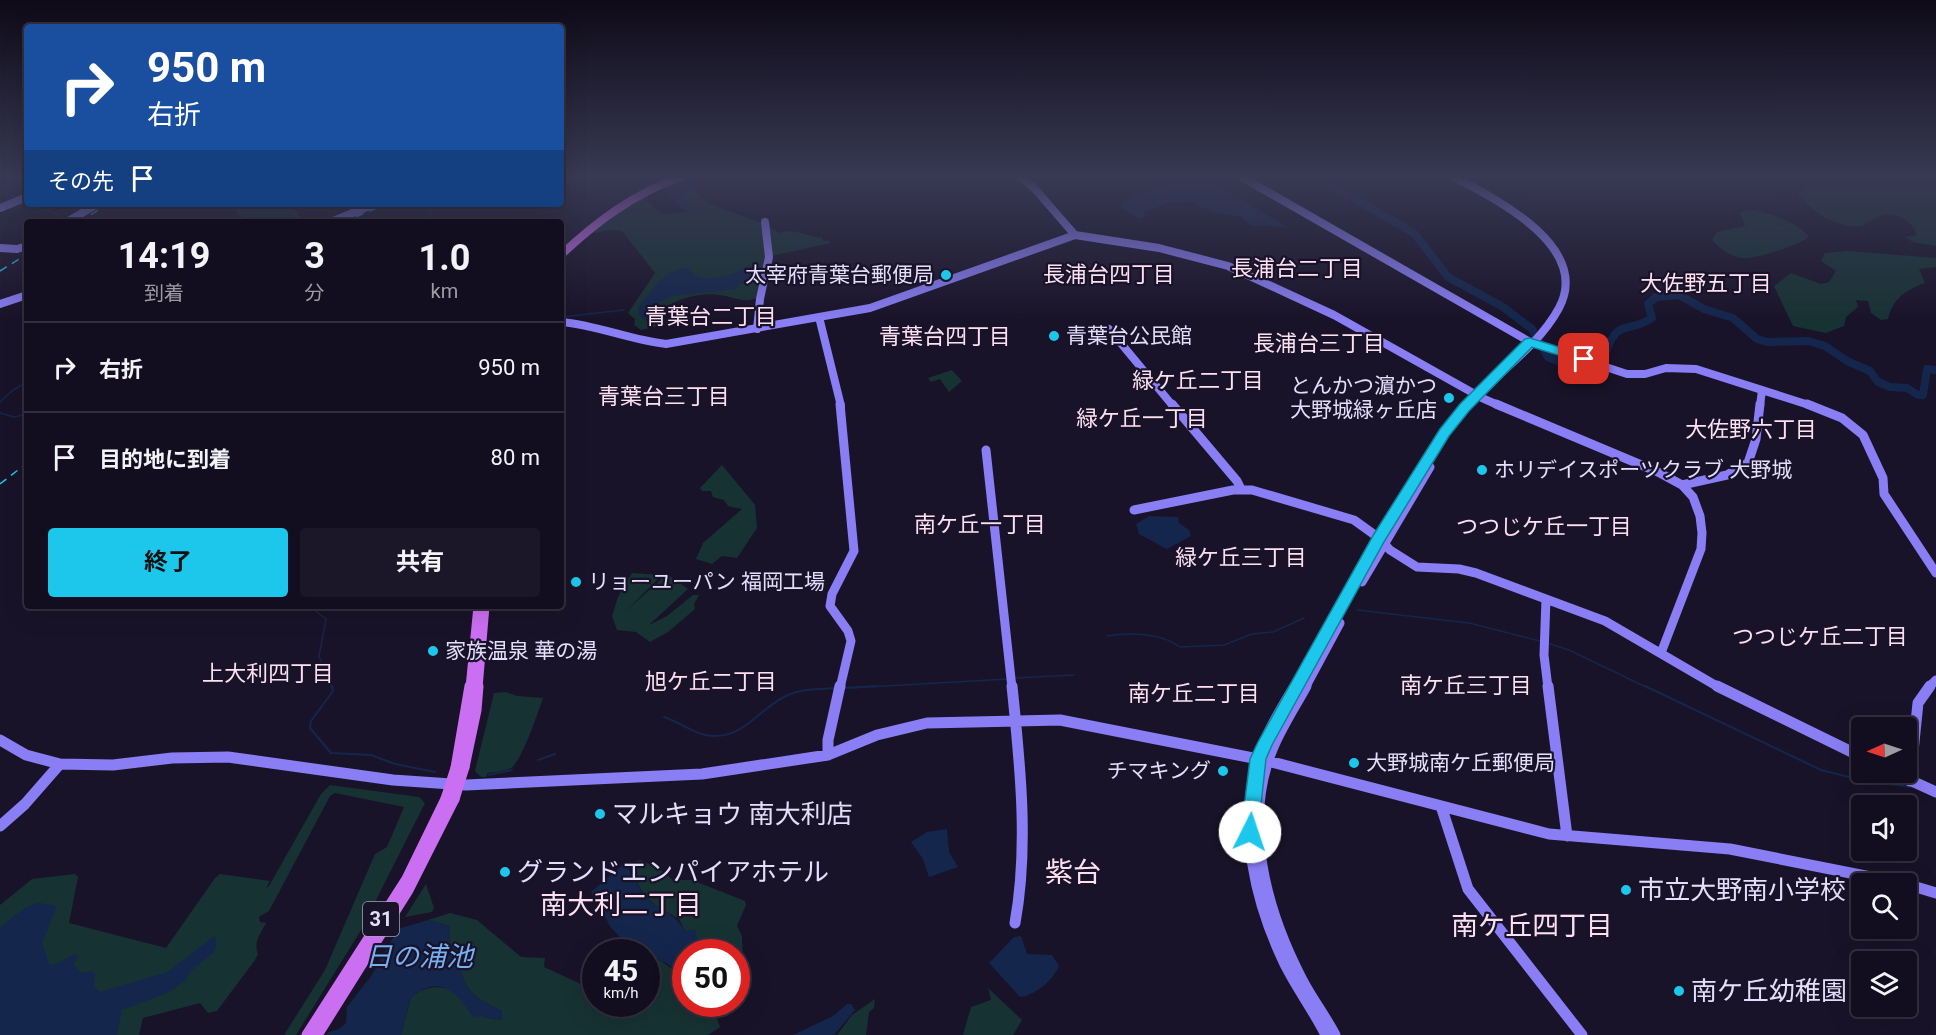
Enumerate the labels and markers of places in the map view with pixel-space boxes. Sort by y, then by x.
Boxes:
place label: 太宰府青葉台郵便局 [745,263,934,287]
marker: 太宰府青葉台郵便局 [939,268,953,282]
place label: 青葉台公民館 [1066,324,1192,348]
marker: 青葉台公民館 [1047,329,1061,343]
pin [1558,333,1609,384]
place label: とんかつ濵かつ 大野城緑ヶ丘店 [1290,374,1437,422]
marker: とんかつ濵かつ 大野城緑ヶ丘店 [1442,391,1456,405]
place label: ホリデイスポーツクラブ 大野城 [1494,458,1792,482]
marker: ホリデイスポーツクラブ 大野城 [1475,463,1489,477]
place label: リョーユーパン 福岡工場 [588,570,825,594]
marker: リョーユーパン 福岡工場 [569,575,583,589]
place label: 家族温泉 華の湯 [445,639,597,663]
marker: 家族温泉 華の湯 [426,644,440,658]
place label: 大野城南ケ丘郵便局 [1366,751,1555,775]
marker: 大野城南ケ丘郵便局 [1347,756,1361,770]
place label: チマキング [1107,759,1211,783]
marker: チマキング [1216,764,1230,778]
place label: マルキョウ 南大利店 [612,799,852,829]
marker: マルキョウ 南大利店 [593,807,607,821]
place label: グランドエンパイアホテル [517,857,829,887]
marker: グランドエンパイアホテル [498,865,512,879]
place label: 市立大野南小学校 [1638,875,1846,905]
marker: 市立大野南小学校 [1619,883,1633,897]
place label: 南ケ丘幼稚園 [1691,976,1847,1006]
marker: 南ケ丘幼稚園 [1672,984,1686,998]

